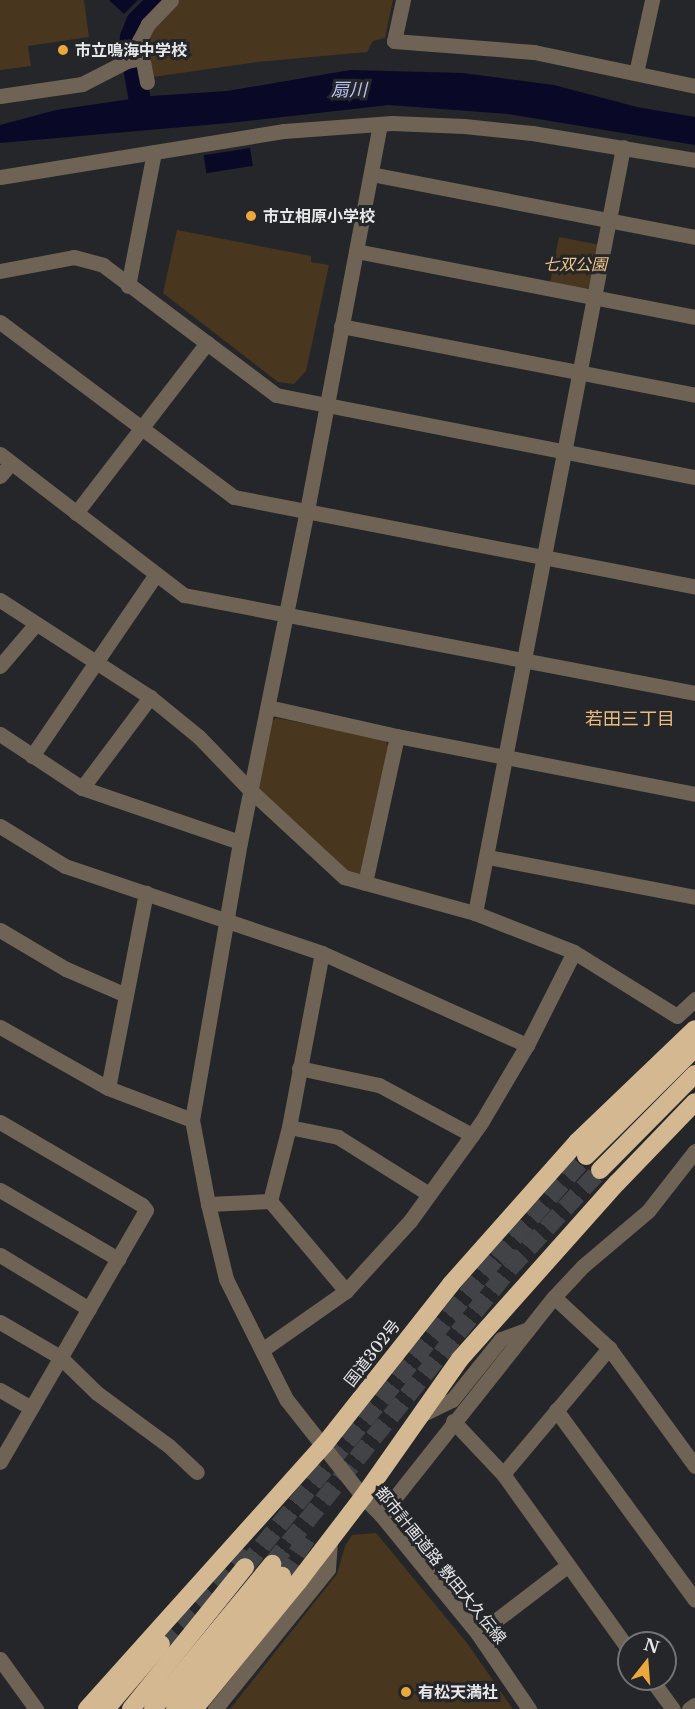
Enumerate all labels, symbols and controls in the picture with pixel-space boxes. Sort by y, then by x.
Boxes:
place label: 市立鳴海中学校 [75,40,187,60]
marker: 市立鳴海中学校 [56,43,70,57]
water label: 扇川 [331,79,367,101]
place label: 市立相原小学校 [263,206,375,226]
marker: 市立相原小学校 [244,209,258,223]
park label: 七双公園 [543,254,607,274]
district label: 若田三丁目 [585,708,675,730]
street label: 国道302号 [340,1316,404,1390]
street label: 都市計画道路 敷田大久伝線 [372,1483,510,1647]
north arrow [617,1631,677,1691]
text: N [642,1634,662,1657]
place label: 有松天満社 [418,1682,498,1702]
marker: 有松天満社 [399,1685,413,1699]

